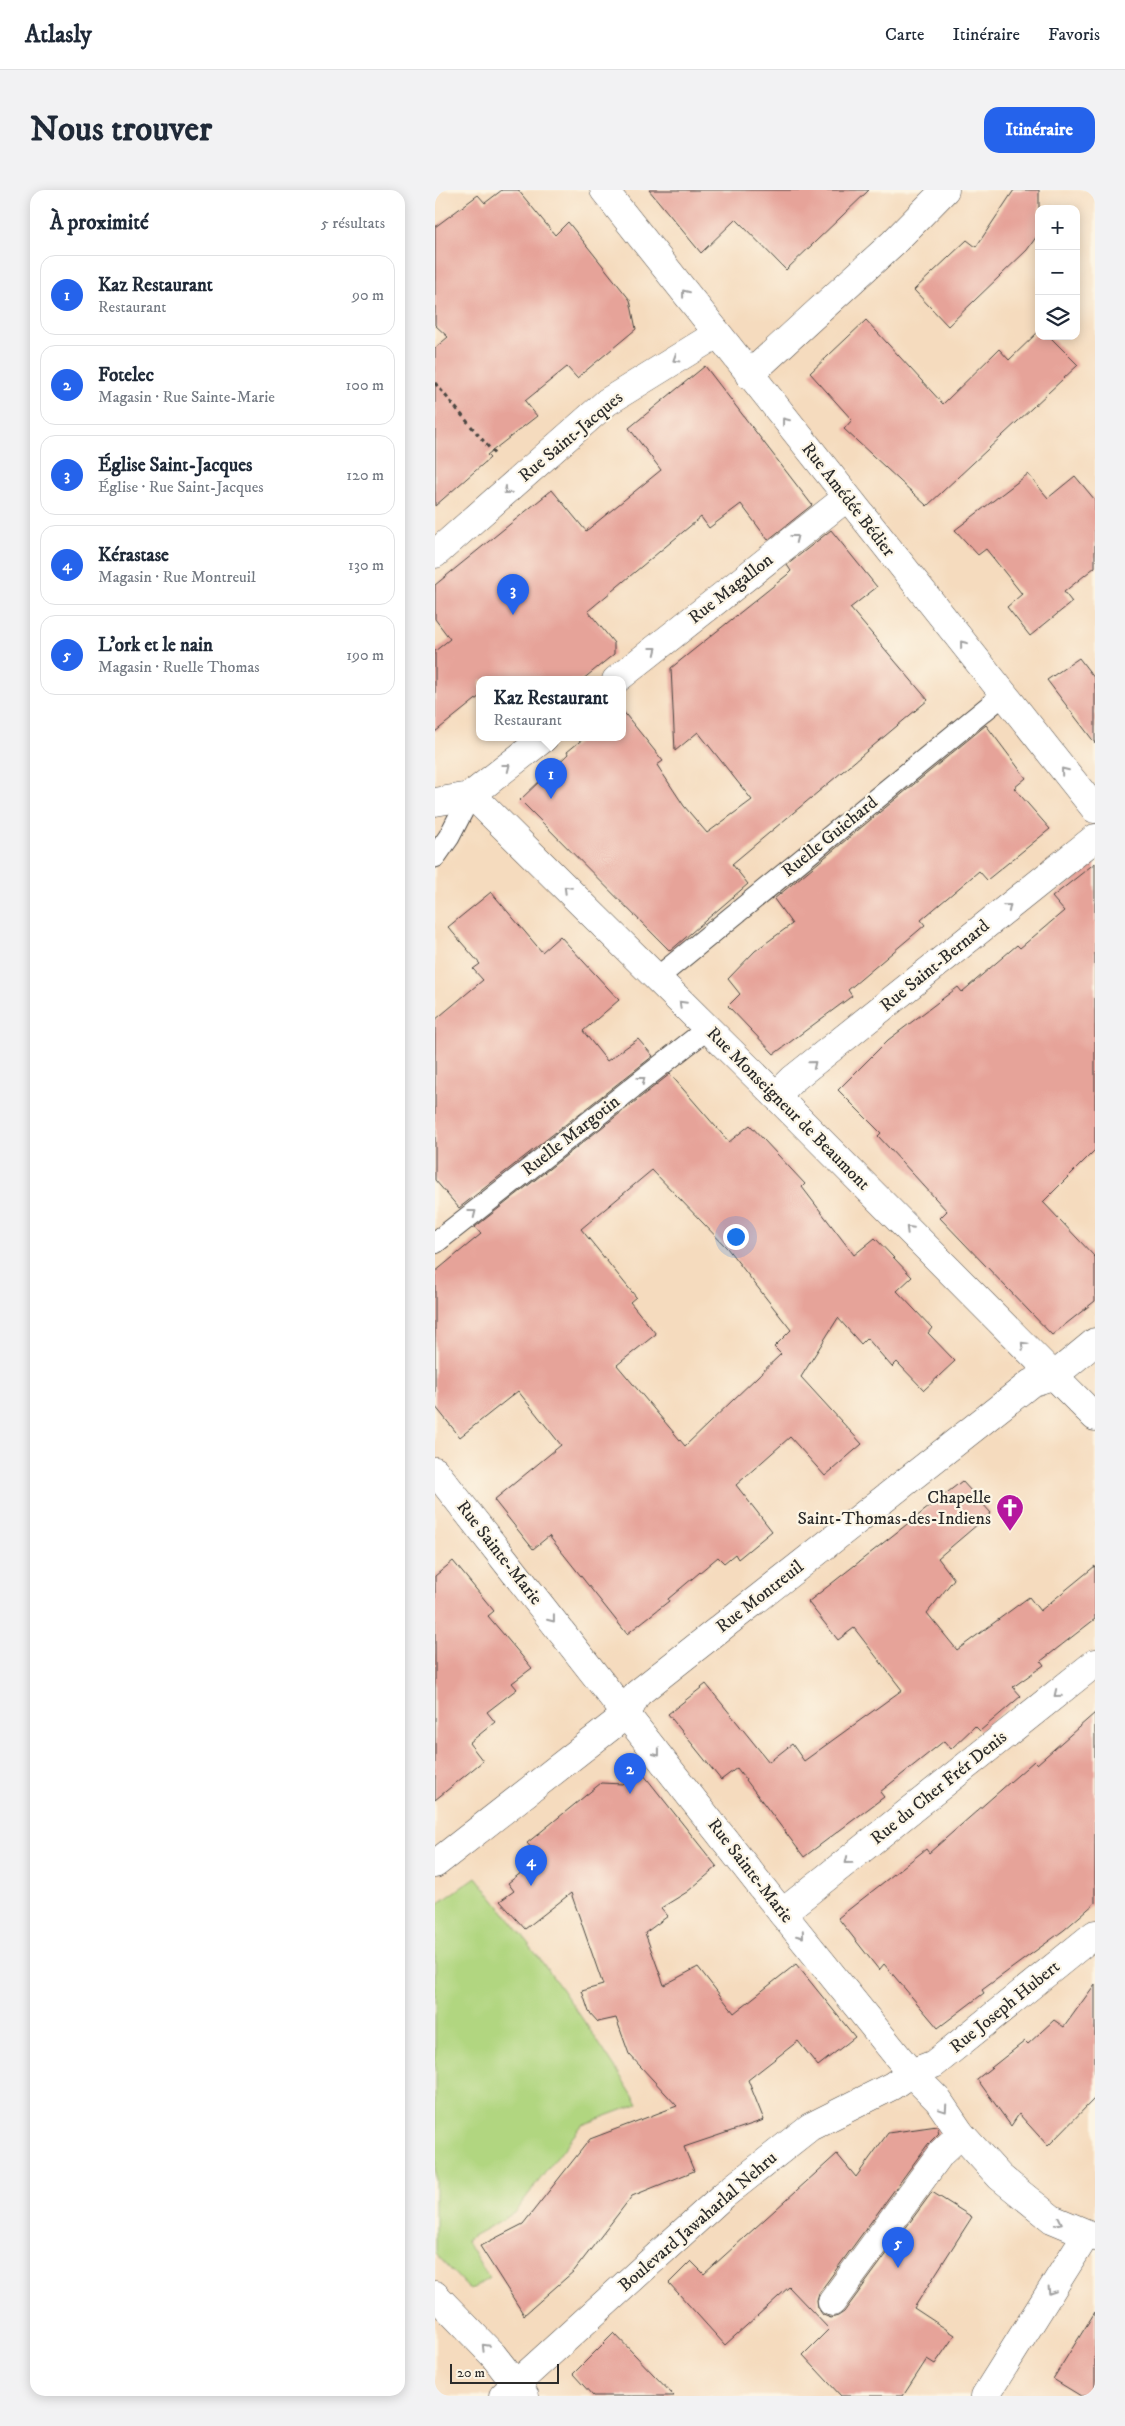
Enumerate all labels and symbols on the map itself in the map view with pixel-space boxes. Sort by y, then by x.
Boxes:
one-way arrow [682,289,691,299]
one-way arrow [672,353,681,363]
street label: Rue Saint-Jacques [514,387,628,487]
one-way arrow [783,418,791,427]
street label: Rue Amédée Bédier [797,439,900,562]
one-way arrow [503,485,512,494]
one-way arrow [789,535,799,544]
street label: Rue Magallon [684,549,778,629]
pin: 3 [497,574,529,615]
one-way arrow [960,641,968,650]
one-way arrow [648,647,657,655]
pin: 1 [535,758,567,799]
one-way arrow [501,764,510,772]
one-way arrow [1062,768,1070,777]
street label: Ruelle Guichard [778,792,882,882]
one-way arrow [564,886,573,895]
one-way arrow [1002,905,1011,913]
street label: Rue Saint-Bernard [876,915,994,1017]
one-way arrow [679,1001,688,1010]
street label: Rue Monseigneur de Beaumont [702,1023,874,1195]
one-way arrow [807,1060,816,1069]
one-way arrow [637,1077,646,1086]
street label: Ruelle Margotin [518,1091,625,1181]
one-way arrow [467,1210,476,1218]
your location [723,1224,749,1250]
one-way arrow [906,1226,915,1235]
one-way arrow [1021,1341,1030,1350]
place label: Chapelle Saint-Thomas-des-Indiens [798,1487,991,1530]
church icon: Chapelle Saint-Thomas-des-Indiens [995,1493,1025,1532]
street label: Rue Sainte-Marie [451,1496,547,1610]
street label: Rue Montreuil [712,1556,809,1638]
one-way arrow [546,1614,555,1623]
one-way arrow [1054,1688,1063,1696]
street label: Rue du Cher Frér Denis [867,1726,1011,1850]
one-way arrow [651,1747,659,1756]
pin: 2 [614,1753,646,1794]
street label: Rue Sainte-Marie [702,1814,798,1928]
pin: 4 [515,1845,547,1886]
one-way arrow [845,1855,854,1863]
one-way arrow [795,1930,804,1939]
street label: Rue Joseph Hubert [946,1956,1065,2058]
one-way arrow [938,2104,947,2113]
street label: Boulevard Jawaharlal Nehru [614,2147,782,2297]
one-way arrow [1054,2216,1063,2226]
pin: 5 [882,2227,914,2268]
one-way arrow [1047,2285,1057,2294]
one-way arrow [482,2344,491,2353]
scale bar [450,2361,559,2384]

